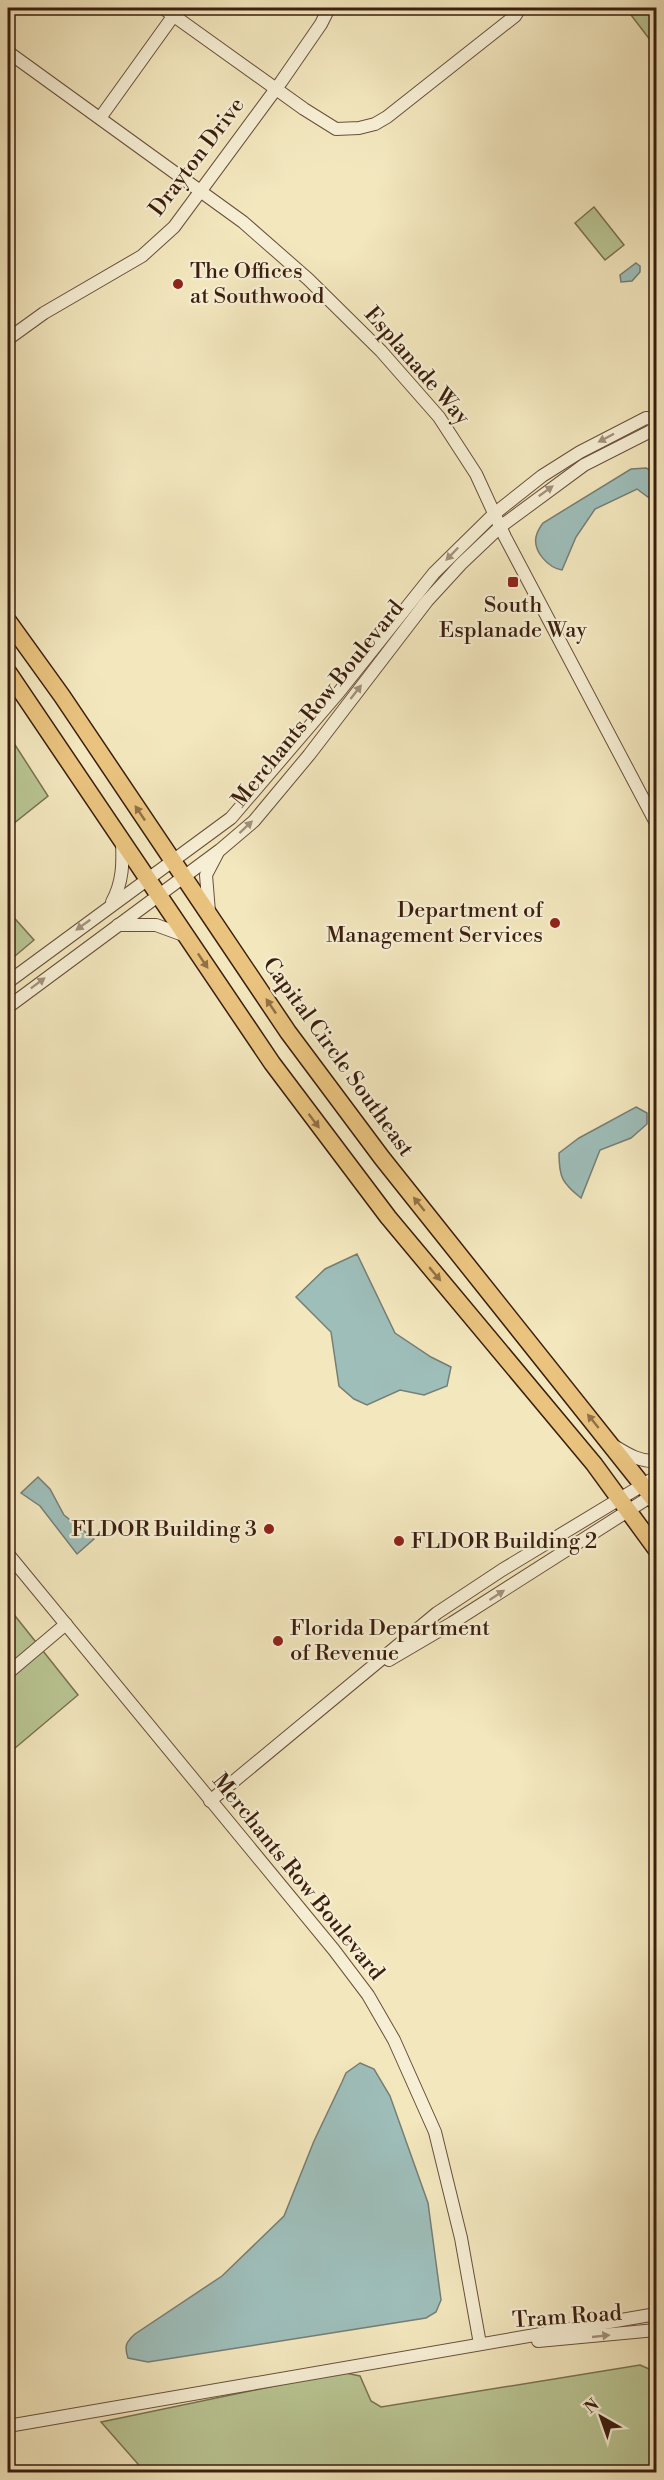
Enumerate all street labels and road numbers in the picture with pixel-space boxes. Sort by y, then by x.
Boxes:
street label: Drayton Drive [144,92,250,222]
street label: Esplanade Way [358,301,476,431]
street label: Merchants Row Boulevard [226,595,410,813]
street label: Capital Circle Southeast [257,952,419,1162]
street label: Merchants Row Boulevard [206,1768,390,1986]
street label: Tram Road [511,2300,623,2334]

